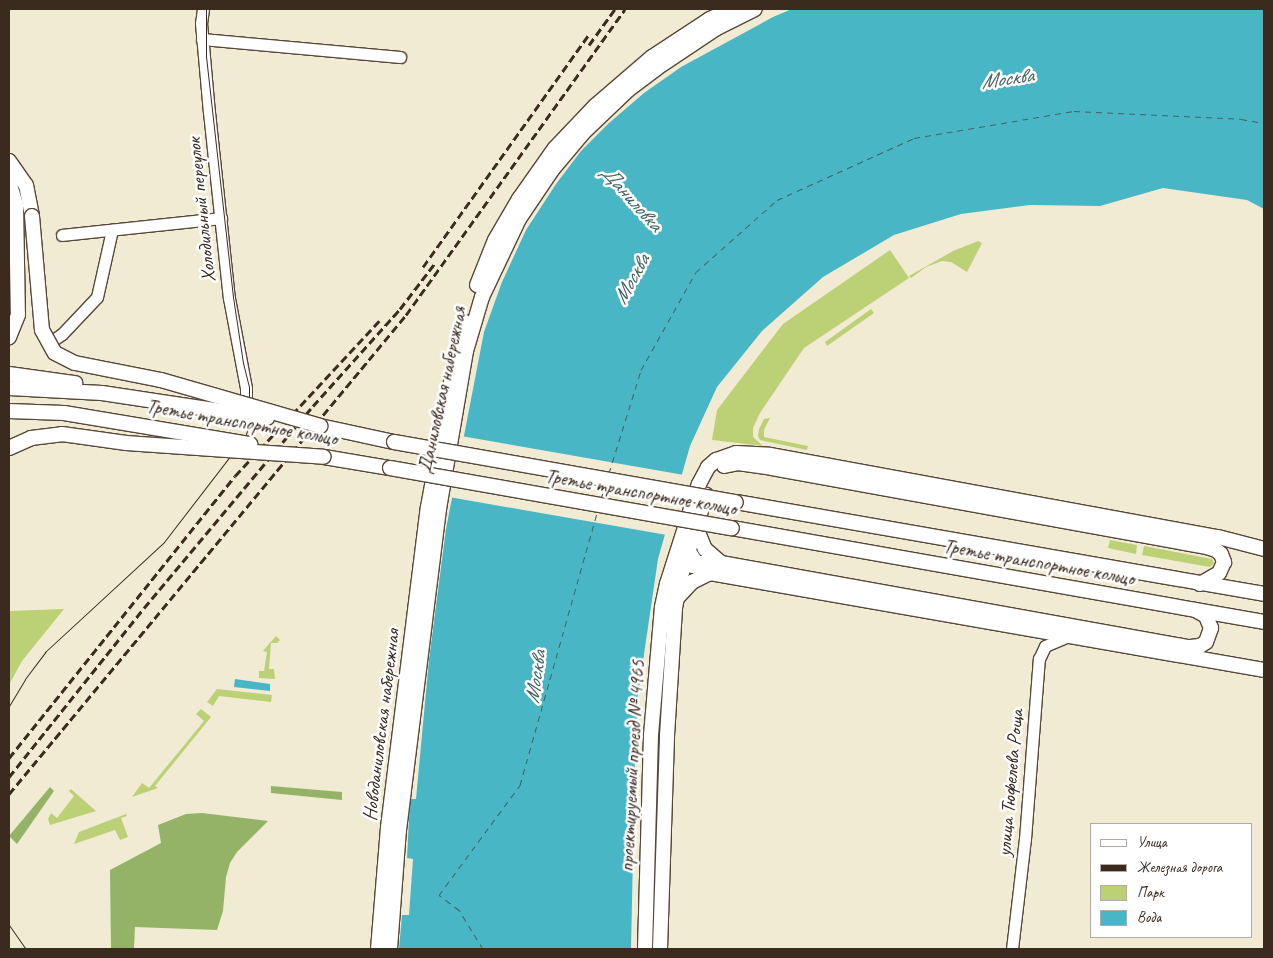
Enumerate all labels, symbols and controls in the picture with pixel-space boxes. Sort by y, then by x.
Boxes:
water label: Москва [979,62,1035,94]
street label: Холодильный переулок [181,137,221,283]
water label: Даниловка [596,160,668,236]
water label: Москва [607,250,655,308]
street label: Даниловская набережная [413,304,471,476]
street label: Третье транспортное кольцо [144,393,340,451]
street label: Третье транспортное кольцо [543,463,739,521]
street label: Третье транспортное кольцо [941,533,1137,591]
street label: Новоданиловская набережная [357,627,405,823]
water label: Москва [519,649,551,705]
street label: проектируемый проезд № 4965 [614,659,650,873]
street label: улица Тюфелева Роща [992,710,1028,856]
legend [1090,823,1253,938]
text: Улица [1137,833,1167,852]
text: Железная дорога [1137,858,1222,877]
text: Парк [1137,883,1164,902]
text: Вода [1137,908,1161,927]

